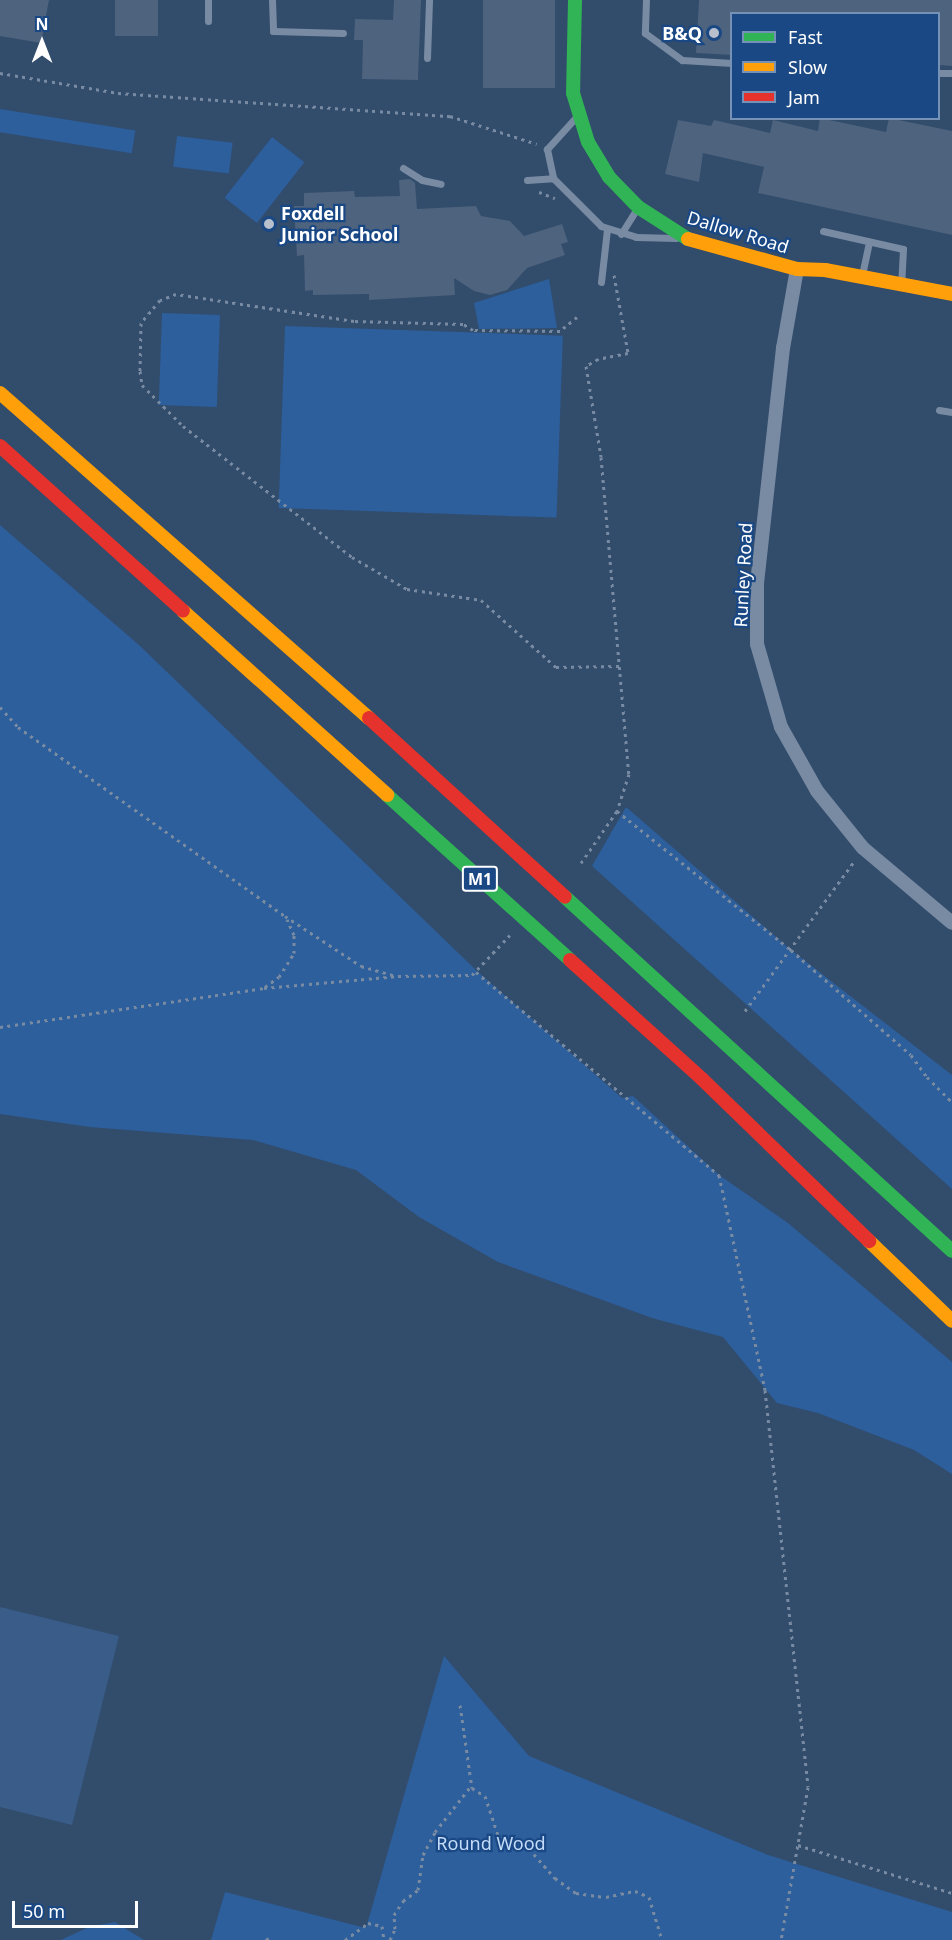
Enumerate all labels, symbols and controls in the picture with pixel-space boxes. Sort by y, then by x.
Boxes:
north arrow [12,12,72,72]
legend [730,12,940,120]
text: N [35,13,49,35]
place label: B&Q [662,22,702,44]
text: Fast [788,25,823,49]
marker: B&Q [707,26,721,40]
text: Slow [788,55,827,79]
text: Jam [788,85,820,109]
place label: Foxdell Junior School [281,203,398,246]
street label: Dallow Road [685,206,791,258]
marker: Foxdell Junior School [262,217,276,231]
street label: Runley Road [729,522,757,628]
road number: M1 [460,866,500,892]
park label: Round Wood [436,1832,546,1854]
scale bar [15,1889,141,1927]
text: 50 m [23,1899,65,1923]

